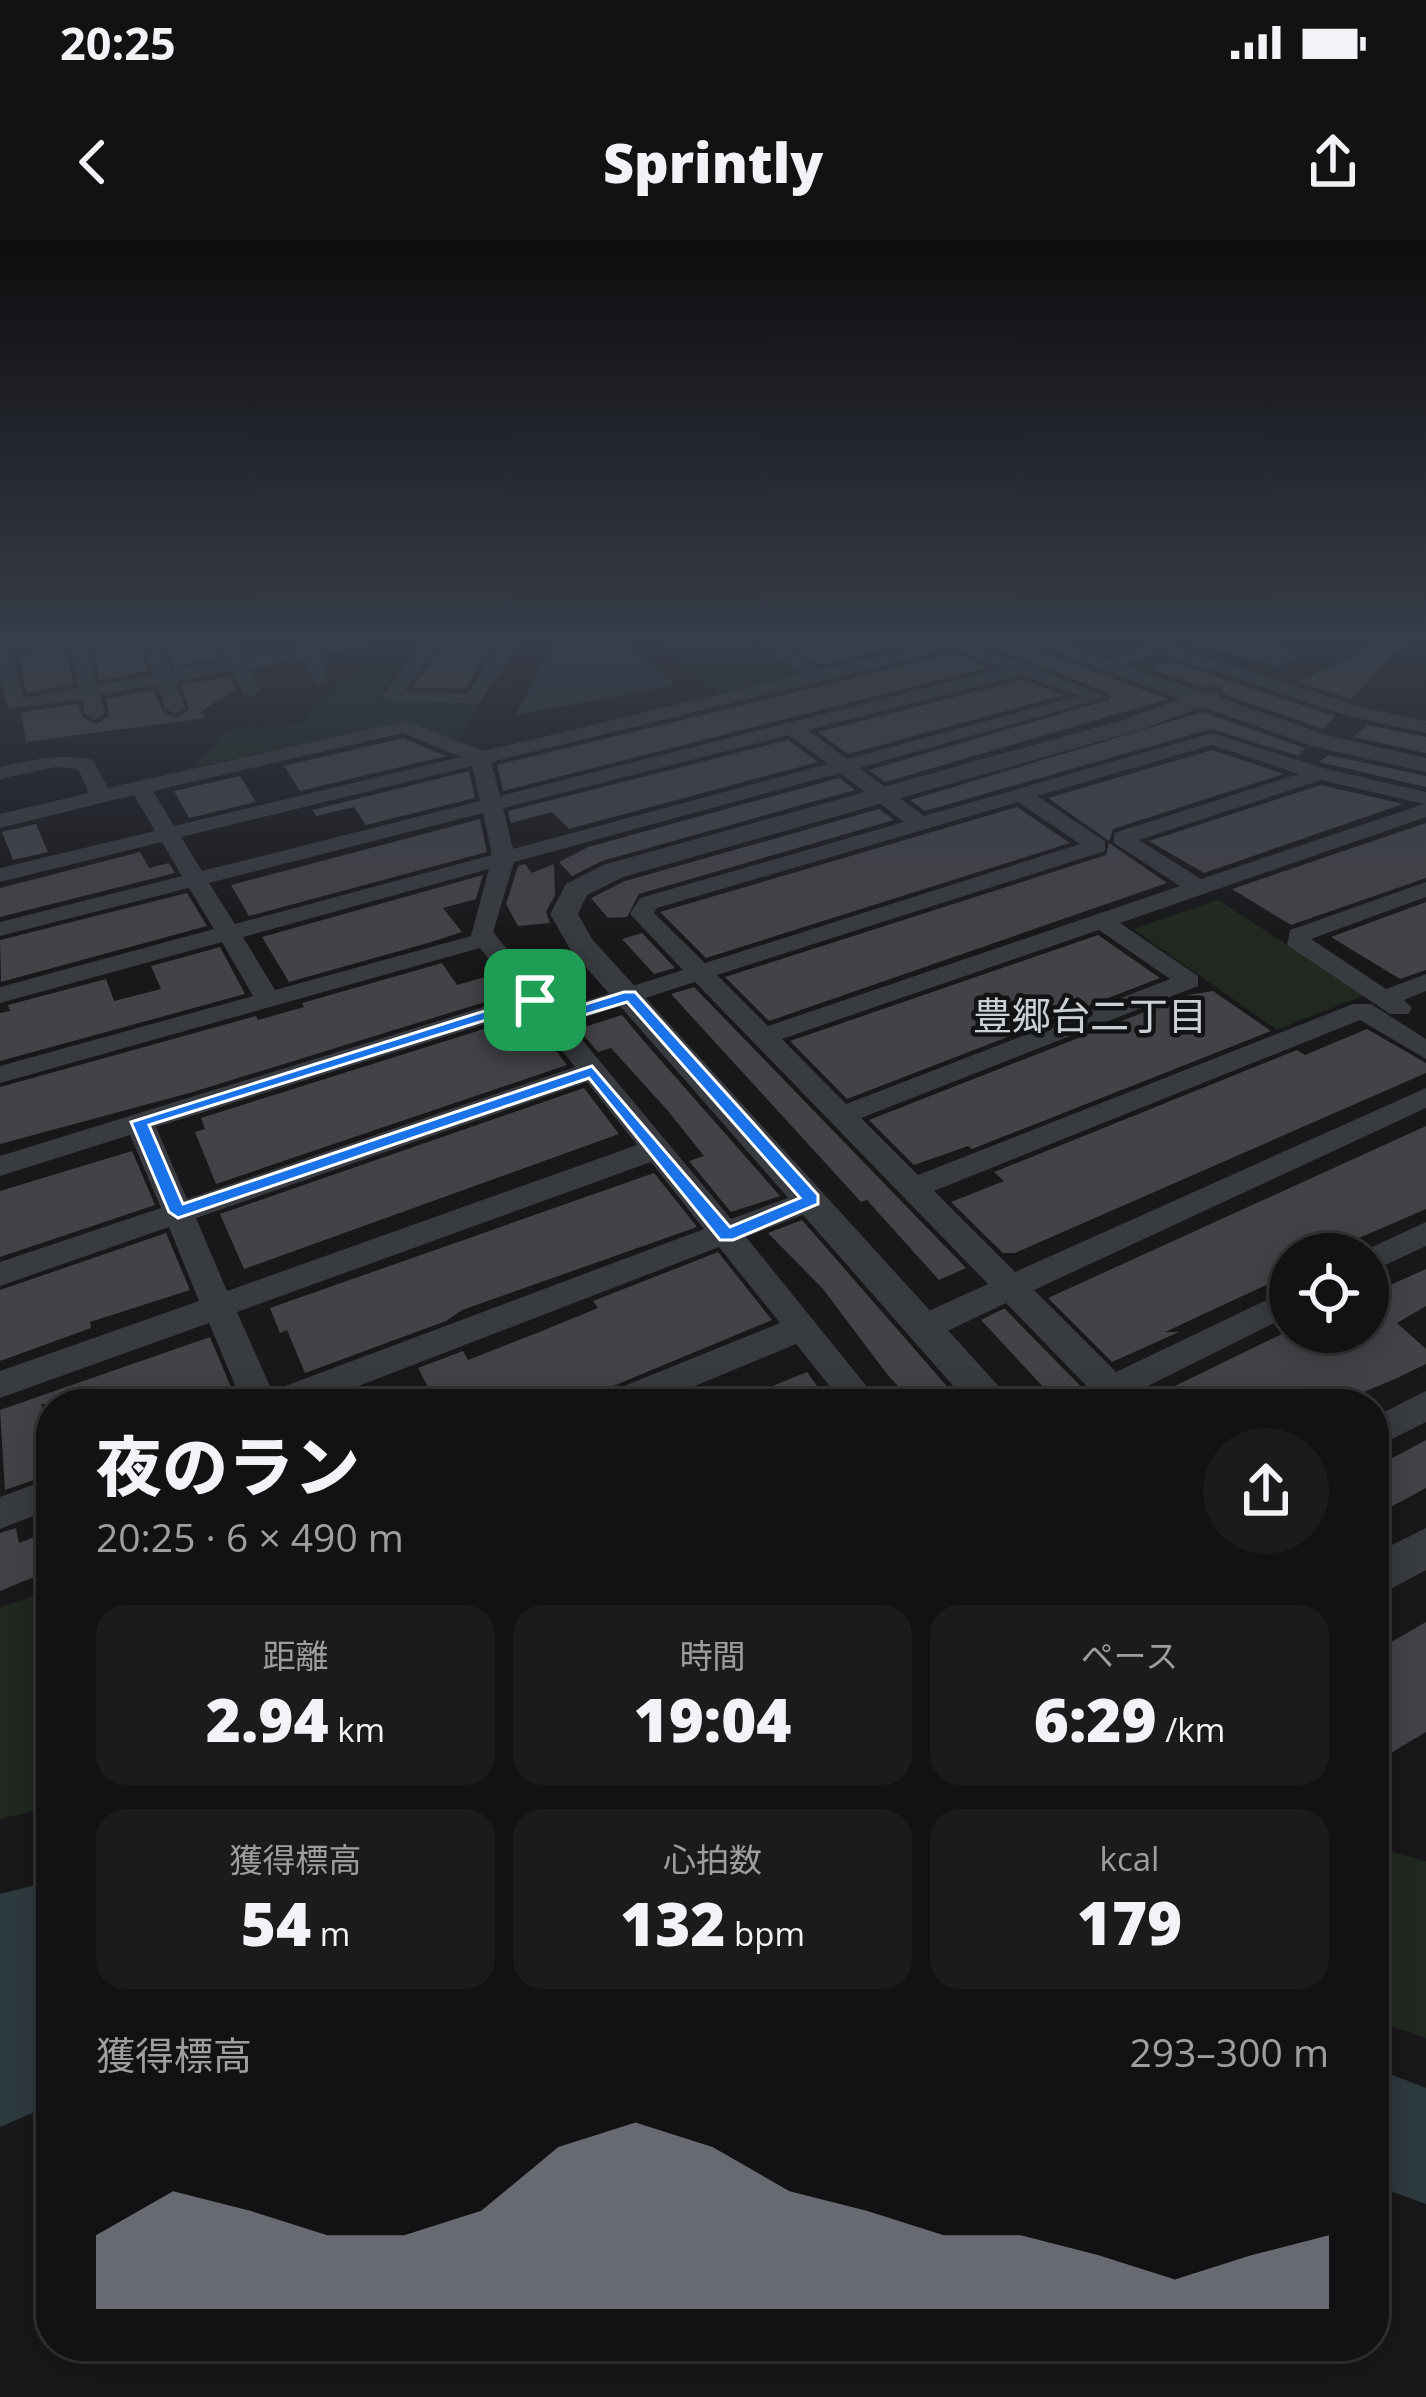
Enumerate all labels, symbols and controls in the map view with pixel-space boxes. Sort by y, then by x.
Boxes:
text: 20:25 [60,12,176,73]
text: Sprintly [603,125,823,199]
icon: back [60,129,126,195]
icon: share [1300,129,1366,195]
pin [484,949,586,1051]
icon: arrive [502,967,568,1033]
district label: 豊郷台二丁目 [973,988,1207,1041]
map controls [1269,1233,1389,1353]
button: locate [1269,1233,1389,1353]
text: 夜のラン [96,1420,360,1510]
button: share [1203,1428,1329,1554]
text: 20:25 · 6 × 490 m [96,1510,404,1563]
text: 距離 [263,1633,329,1678]
text: 時間 [680,1633,746,1678]
text: ペース [1081,1633,1178,1678]
text: 2.94 [206,1678,329,1760]
text: 19:04 [634,1678,791,1760]
text: 6:29 [1034,1678,1157,1760]
text: km [329,1707,385,1752]
text: /km [1157,1707,1225,1752]
text: kcal [1100,1836,1159,1881]
text: 獲得標高 [230,1837,362,1882]
text: 心拍数 [663,1837,762,1882]
text: 179 [1077,1881,1182,1963]
text: 54 [241,1882,311,1964]
text: 132 [620,1882,725,1964]
text: m [311,1911,350,1956]
text: bpm [725,1911,805,1956]
text: 293–300 m [1129,2025,1329,2078]
text: 獲得標高 [96,2028,252,2081]

